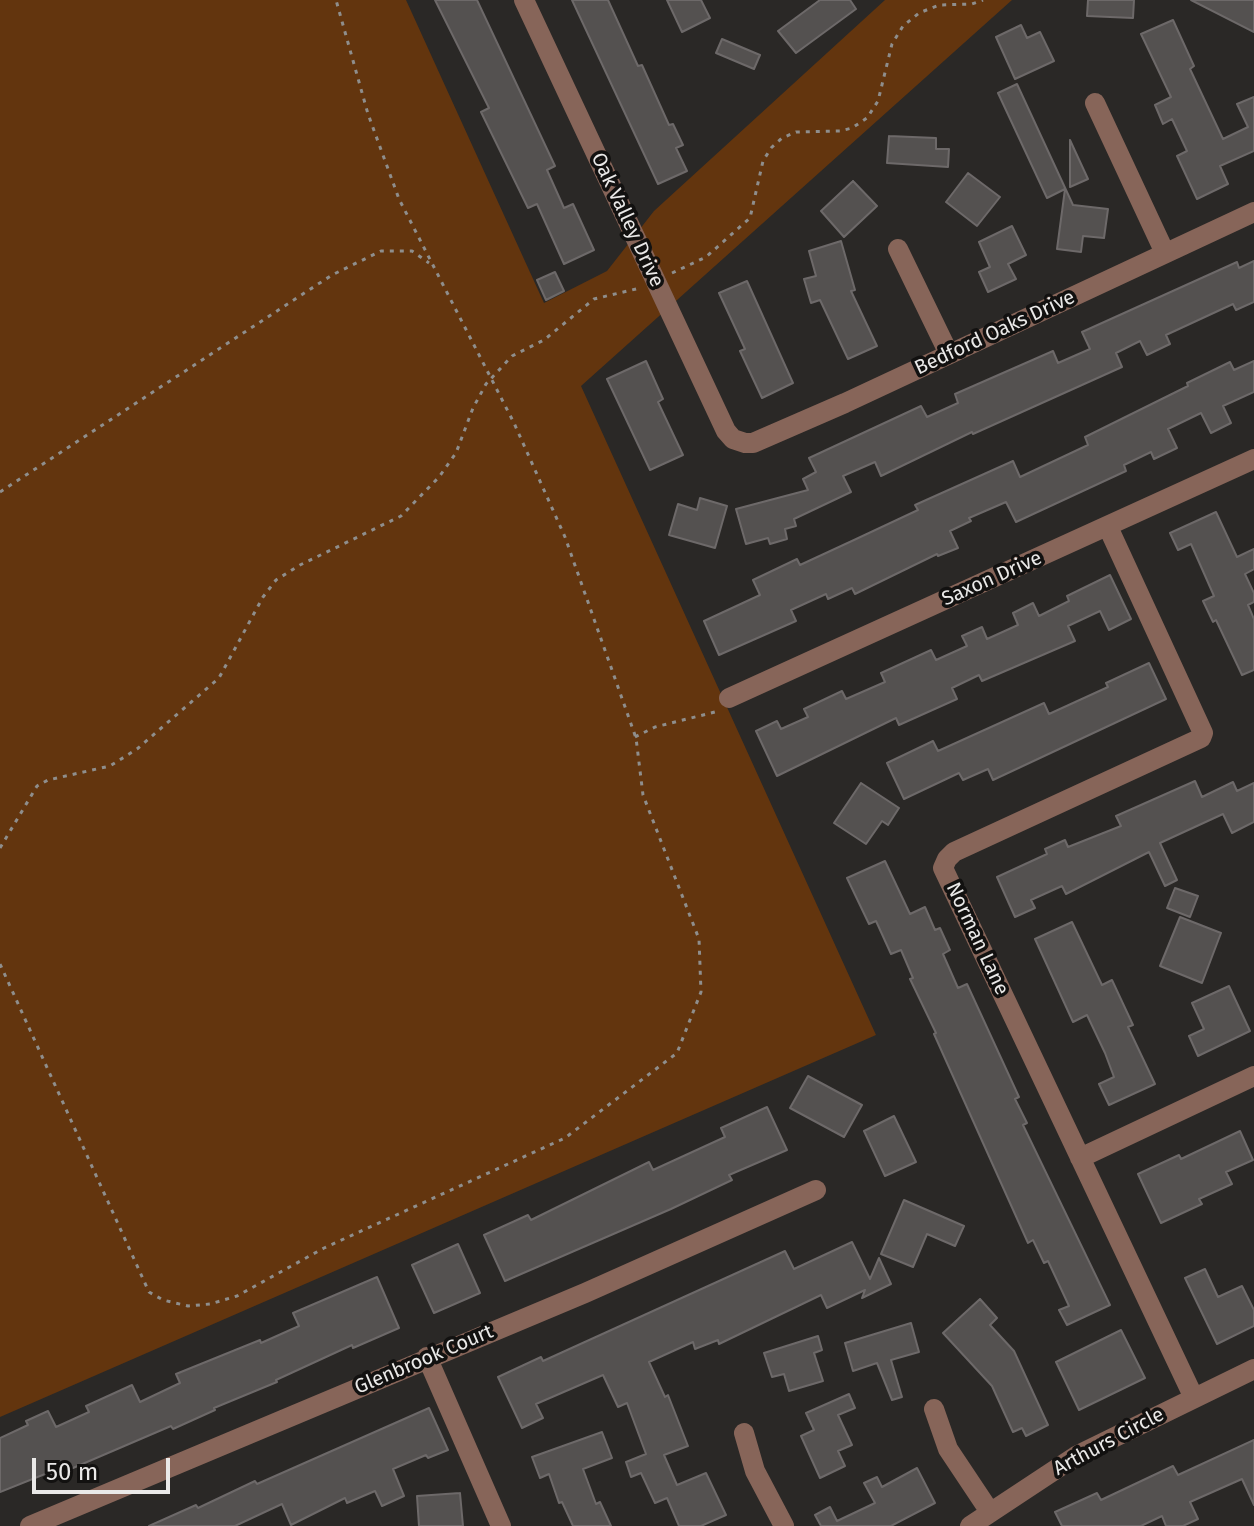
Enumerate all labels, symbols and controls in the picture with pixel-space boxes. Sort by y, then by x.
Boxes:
street label: Oak Valley Drive [585,149,669,291]
street label: Bedford Oaks Drive [911,285,1079,381]
street label: Saxon Drive [938,546,1046,612]
street label: Norman Lane [940,879,1014,999]
street label: Glenbrook Court [351,1320,497,1400]
street label: Arthurs Circle [1050,1403,1168,1481]
scale bar [36,1442,174,1492]
text: 50 m [46,1458,98,1486]

